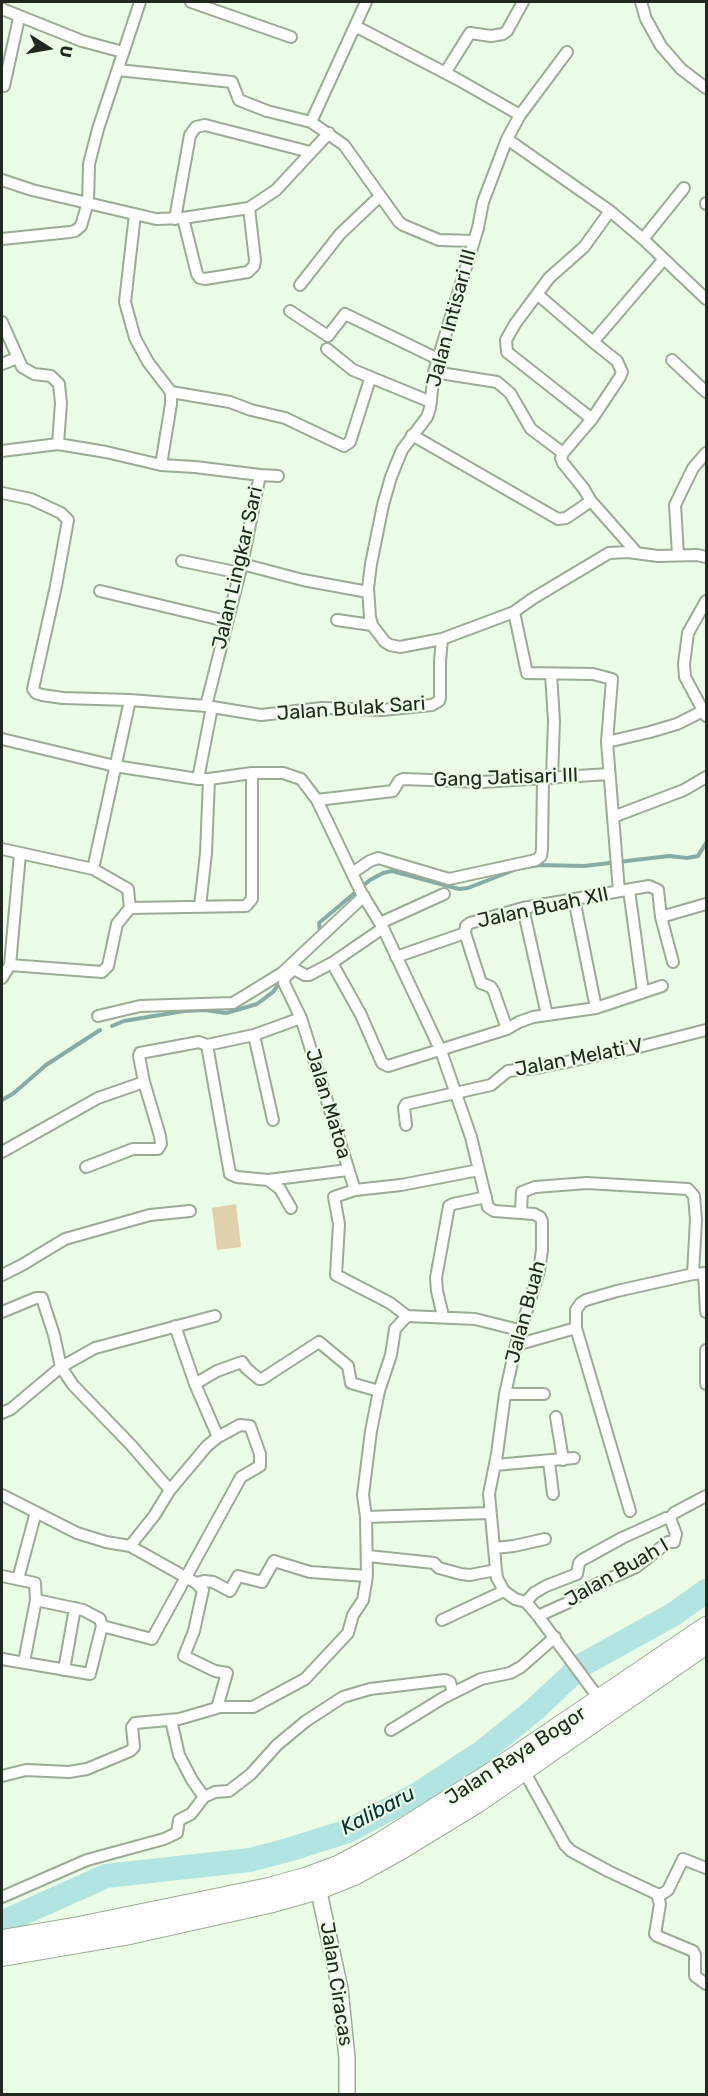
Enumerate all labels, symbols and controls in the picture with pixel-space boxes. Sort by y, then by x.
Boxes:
north arrow [18,18,78,78]
text: U [56,44,77,59]
street label: Jalan Intisari III [422,247,482,389]
street label: Jalan Lingkar Sari [208,484,268,652]
street label: Jalan Bulak Sari [276,692,426,726]
street label: Gang Jatisari III [433,763,579,793]
street label: Jalan Buah XII [475,882,611,934]
street label: Jalan Melati V [513,1034,645,1082]
street label: Jalan Matoa [300,1046,356,1162]
street label: Jalan Buah [501,1258,551,1366]
street label: Jalan Buah I [561,1534,673,1612]
street label: Jalan Raya Bogor [441,1702,591,1810]
water label: Kalibaru [337,1781,419,1841]
street label: Jalan Ciracas [314,1920,358,2048]

